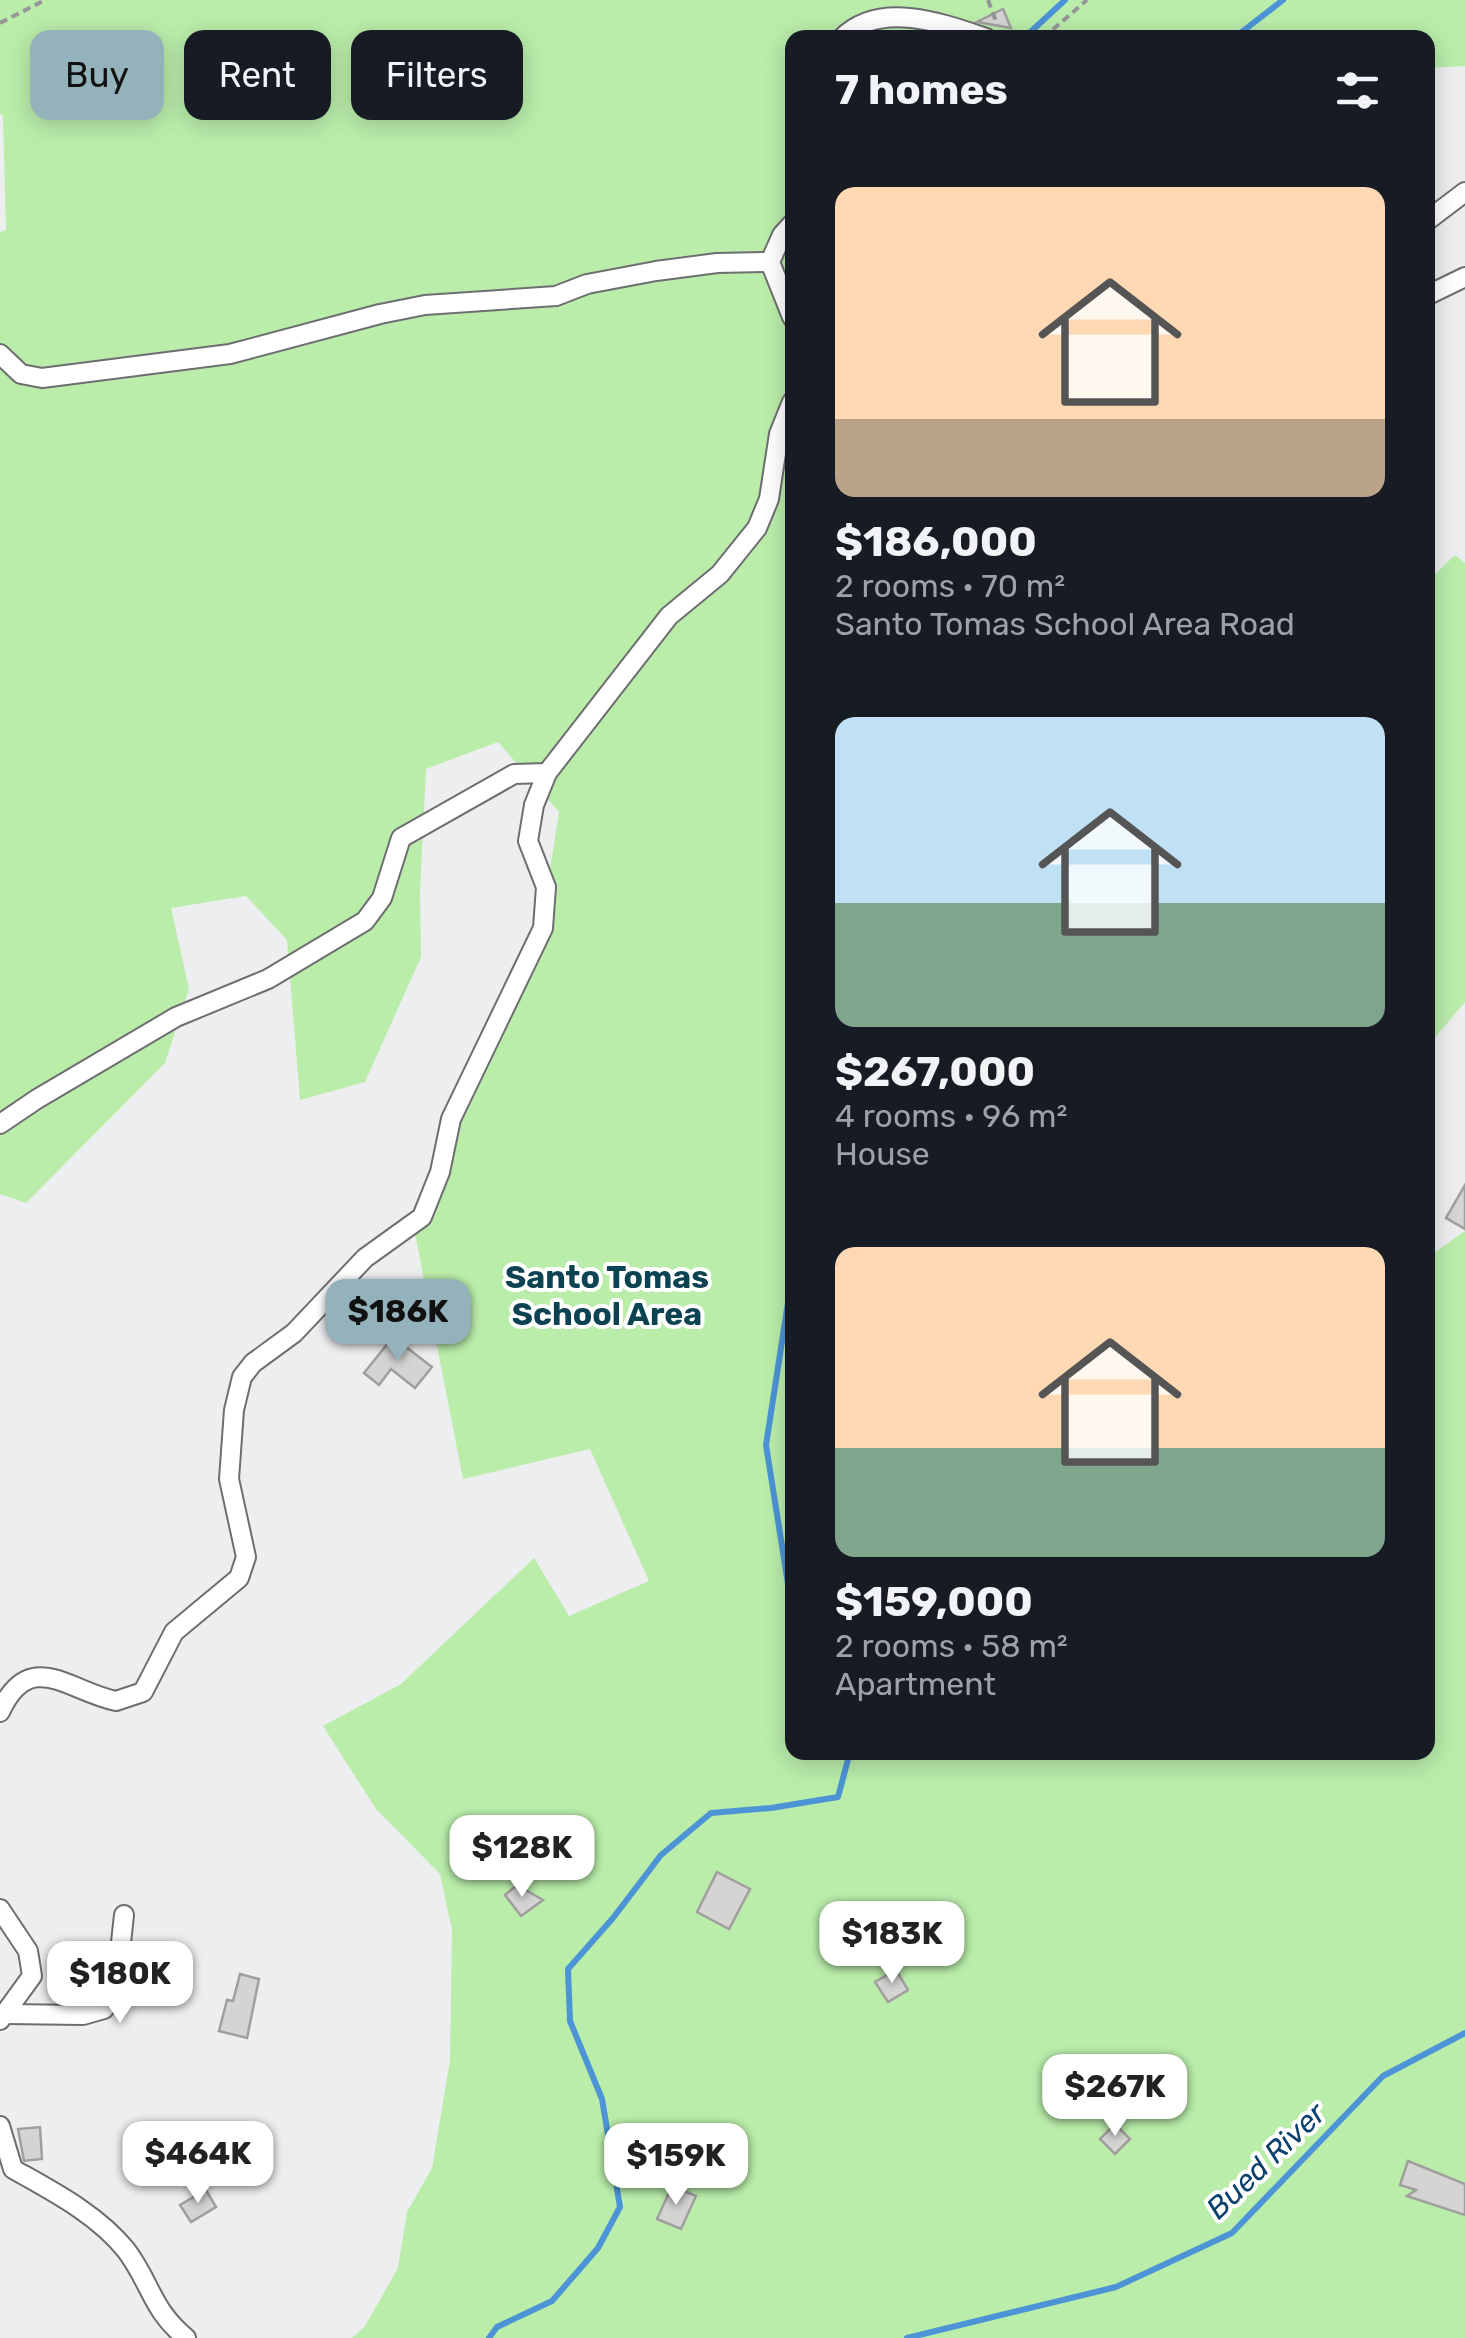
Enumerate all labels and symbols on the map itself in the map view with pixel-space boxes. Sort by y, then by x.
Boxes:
district label: Santo Tomas School Area [505,1258,709,1333]
pin: $186K [328,1279,468,1364]
pin: $128K [452,1815,592,1900]
pin: $183K [822,1901,962,1986]
pin: $180K [50,1941,190,2026]
pin: $267K [1045,2054,1185,2139]
water label: Bued River [1199,2094,1334,2227]
pin: $464K [128,2121,268,2206]
pin: $159K [606,2123,746,2208]

